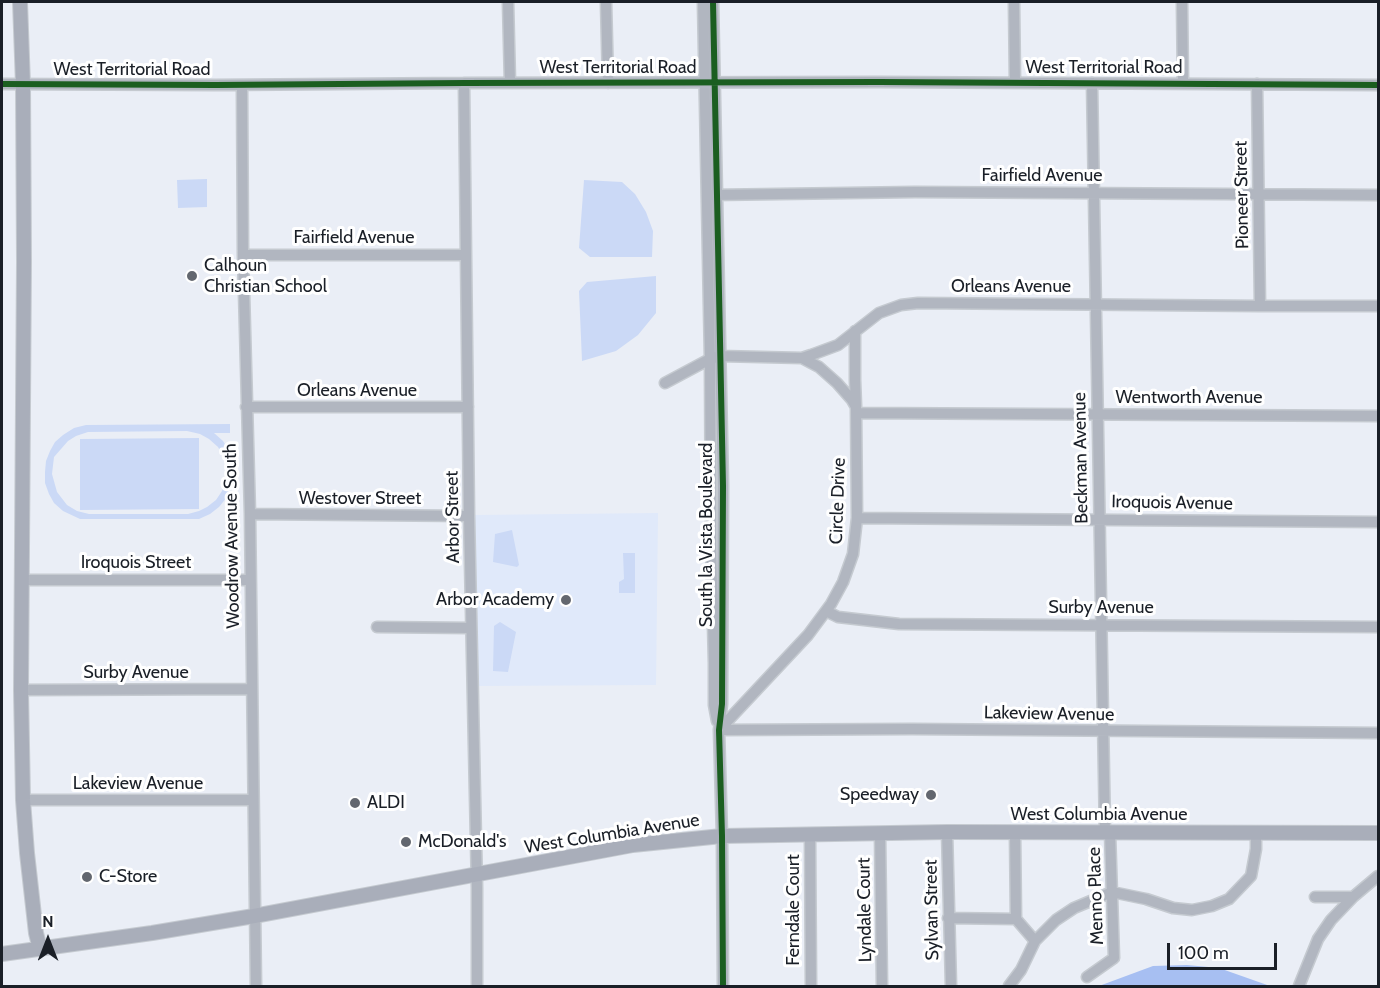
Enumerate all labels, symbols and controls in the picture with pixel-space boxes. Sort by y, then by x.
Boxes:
street label: West Territorial Road [539,57,697,79]
street label: West Territorial Road [1025,57,1183,79]
street label: West Territorial Road [53,59,211,81]
street label: Pioneer Street [1230,141,1254,249]
street label: Fairfield Avenue [982,165,1102,187]
street label: Fairfield Avenue [294,227,414,249]
place label: Calhoun Christian School [204,255,327,298]
marker: Calhoun Christian School [185,269,199,283]
street label: Orleans Avenue [951,276,1071,298]
street label: Orleans Avenue [297,380,417,402]
street label: Wentworth Avenue [1115,387,1263,409]
street label: Beckman Avenue [1069,392,1093,524]
street label: Woodrow Avenue South [220,443,244,629]
street label: South la Vista Boulevard [696,443,718,627]
street label: Circle Drive [826,457,850,545]
street label: Arbor Street [441,470,465,564]
street label: Westover Street [299,488,421,510]
street label: Iroquois Avenue [1111,491,1233,515]
street label: Iroquois Street [81,552,191,574]
place label: Arbor Academy [436,589,554,611]
marker: Arbor Academy [559,593,573,607]
street label: Surby Avenue [1048,597,1154,619]
street label: Surby Avenue [83,662,189,684]
street label: Lakeview Avenue [984,702,1114,726]
street label: Lakeview Avenue [73,773,203,795]
place label: Speedway [840,784,919,806]
marker: Speedway [924,788,938,802]
place label: ALDI [367,792,405,814]
marker: ALDI [348,796,362,810]
street label: West Columbia Avenue [1011,804,1187,826]
street label: West Columbia Avenue [523,809,701,859]
place label: McDonald's [418,831,506,853]
marker: McDonald's [399,835,413,849]
street label: Menno Place [1083,847,1109,945]
street label: Ferndale Court [783,854,805,966]
street label: Lyndale Court [853,857,877,963]
street label: Sylvan Street [920,859,944,961]
place label: C-Store [99,866,157,888]
marker: C-Store [80,870,94,884]
north arrow [18,910,78,970]
text: N [42,912,54,931]
scale bar [1170,931,1280,969]
text: 100 m [1178,942,1229,964]

